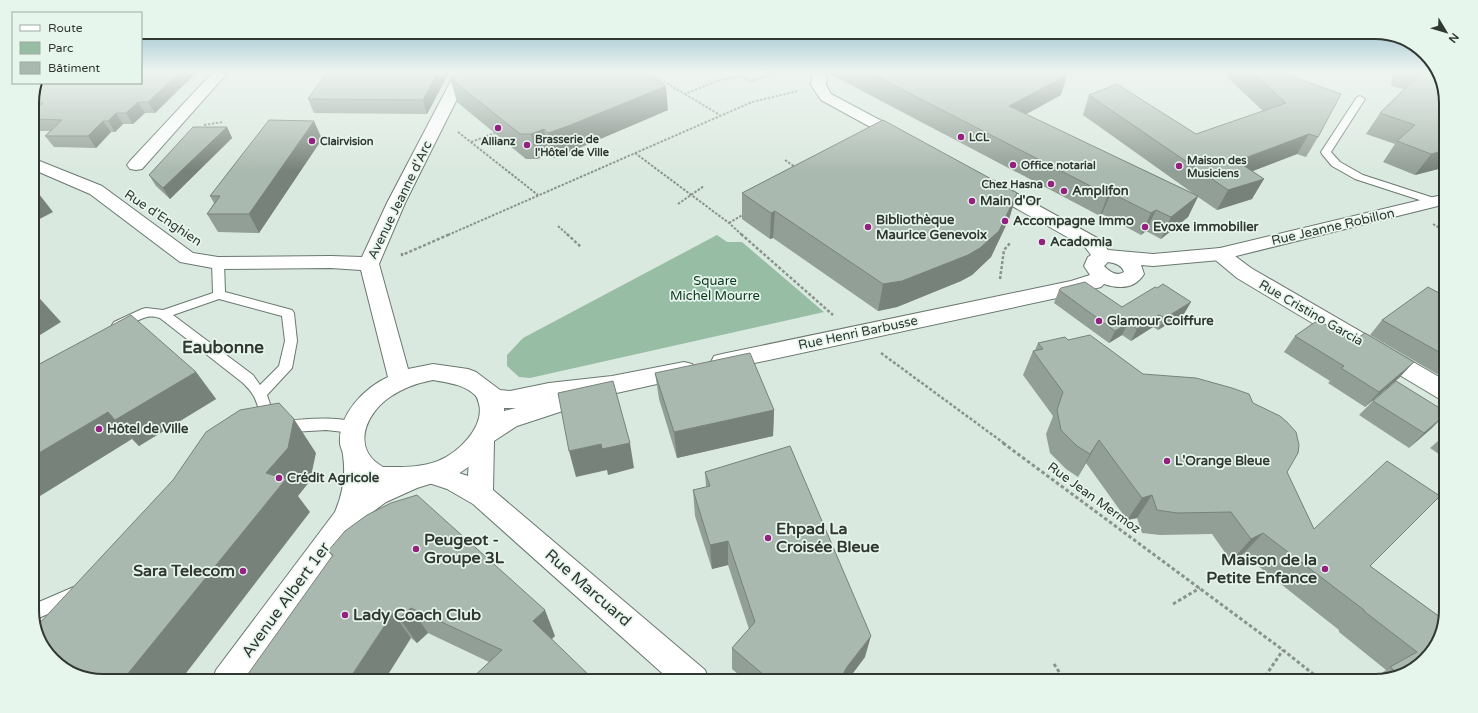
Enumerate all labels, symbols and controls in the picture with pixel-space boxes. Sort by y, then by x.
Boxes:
legend [12,12,142,84]
north arrow [1426,12,1466,52]
text: Route [48,21,83,35]
text: N [1446,30,1461,45]
text: Parc [48,41,73,55]
text: Bâtiment [48,61,100,75]
marker: Allianz [493,123,503,133]
place label: LCL [969,131,990,144]
marker: LCL [956,132,966,142]
place label: Brasserie de l'Hôtel de Ville [535,133,610,159]
place label: Clairvision [320,135,374,148]
place label: Allianz [481,135,516,148]
marker: Clairvision [307,136,317,146]
street label: Avenue Jeanne d'Arc [364,138,436,262]
marker: Brasserie de l'Hôtel de Ville [522,140,532,150]
place label: Maison des Musiciens [1187,154,1247,180]
place label: Office notarial [1021,159,1096,172]
marker: Office notarial [1008,160,1018,170]
marker: Maison des Musiciens [1174,161,1184,171]
place label: Chez Hasna [981,178,1043,191]
marker: Chez Hasna [1046,179,1056,189]
place label: Amplifon [1072,183,1129,199]
street label: Rue d'Enghien [121,186,205,250]
marker: Amplifon [1059,186,1069,196]
place label: Main d'Or [980,193,1042,209]
marker: Main d'Or [967,196,977,206]
street label: Rue Jeanne Robillon [1270,205,1396,249]
place label: Bibliothèque Maurice Genevoix [876,212,987,243]
place label: Accompagne Immo [1013,213,1134,229]
marker: Accompagne Immo [1000,216,1010,226]
place label: Evoxe immobilier [1153,219,1260,235]
marker: Bibliothèque Maurice Genevoix [863,222,873,232]
marker: Evoxe immobilier [1140,222,1150,232]
place label: Acadomia [1050,234,1112,250]
marker: Acadomia [1037,237,1047,247]
park label: Square Michel Mourre [670,273,760,304]
street label: Rue Cristino Garcia [1256,277,1366,349]
street label: Rue Henri Barbusse [797,313,919,353]
place label: Glamour Coiffure [1107,313,1214,329]
marker: Glamour Coiffure [1094,316,1104,326]
district label: Eaubonne [182,337,264,358]
place label: Hôtel de Ville [107,421,189,437]
marker: Hôtel de Ville [94,424,104,434]
place label: L'Orange Bleue [1175,453,1270,469]
marker: L'Orange Bleue [1162,456,1172,466]
street label: Rue Jean Mermoz [1044,459,1144,537]
place label: Crédit Agricole [287,470,380,486]
marker: Crédit Agricole [274,473,284,483]
place label: Ehpad La Croisée Bleue [776,519,879,557]
place label: Peugeot - Groupe 3L [424,530,505,568]
marker: Ehpad La Croisée Bleue [763,533,773,543]
street label: Avenue Albert 1er [237,538,335,662]
marker: Peugeot - Groupe 3L [411,544,421,554]
street label: Rue Marcuard [541,545,635,631]
place label: Maison de la Petite Enfance [1206,550,1317,588]
place label: Sara Telecom [133,561,235,581]
marker: Maison de la Petite Enfance [1320,564,1330,574]
marker: Sara Telecom [238,566,248,576]
place label: Lady Coach Club [353,605,481,625]
marker: Lady Coach Club [340,610,350,620]

